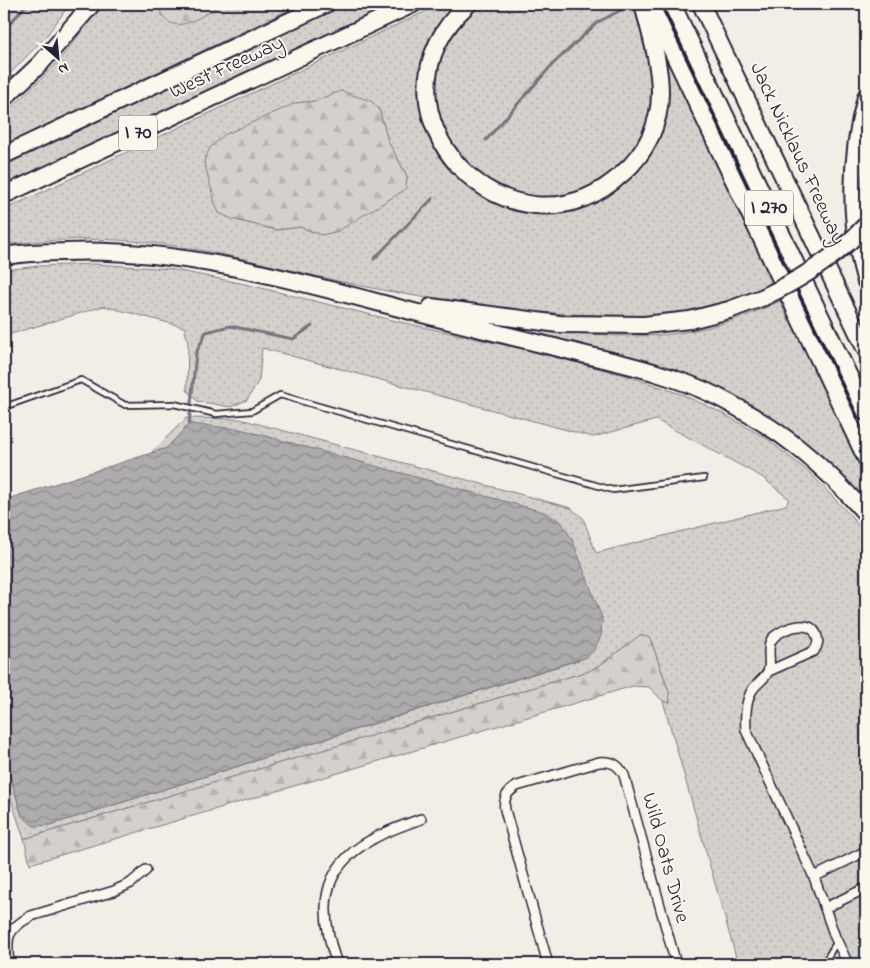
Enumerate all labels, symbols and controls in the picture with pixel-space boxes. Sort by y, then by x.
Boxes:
street label: West Freeway [165,28,290,109]
north arrow [32,32,82,82]
text: N [54,57,72,80]
street label: Jack Nicklaus Freeway [740,58,853,251]
road number: I 70 [119,116,157,150]
road number: I 270 [745,190,793,226]
street label: Wild Oats Drive [633,790,697,927]

